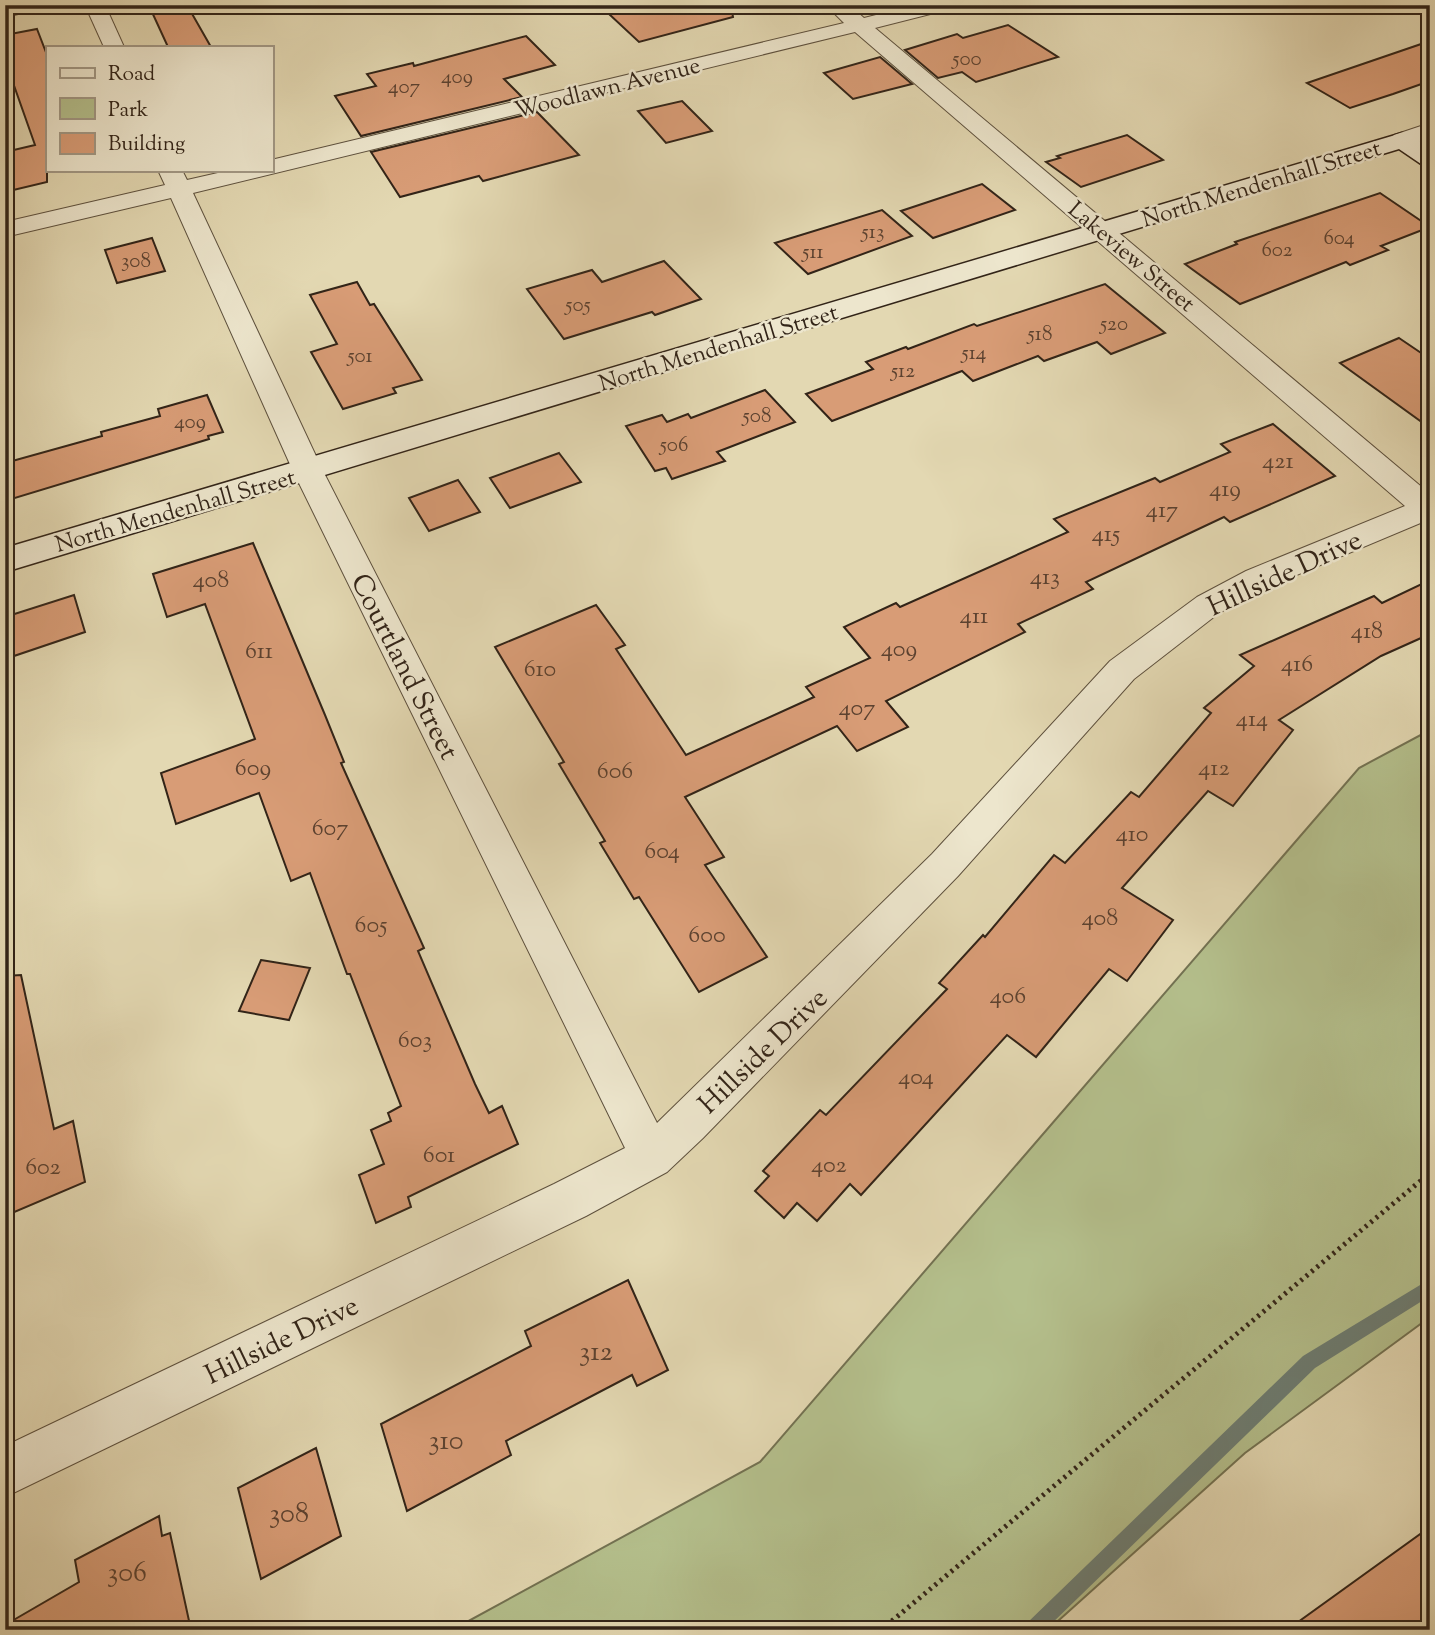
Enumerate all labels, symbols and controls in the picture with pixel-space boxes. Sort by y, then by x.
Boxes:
house number: 500 [951,45,982,75]
legend [46,46,273,172]
street label: Woodlawn Avenue [511,50,704,129]
text: Road [108,60,155,90]
house number: 409 [441,63,473,93]
house number: 407 [388,73,420,103]
text: Park [108,96,149,126]
text: Building [108,130,185,160]
street label: North Mendenhall Street [1138,133,1386,238]
street label: Lakeview Street [1060,195,1201,321]
house number: 513 [861,218,884,248]
house number: 604 [1323,224,1355,254]
house number: 602 [1261,236,1293,266]
house number: 511 [801,238,824,268]
house number: 308 [121,247,151,277]
house number: 505 [564,291,591,321]
street label: North Mendenhall Street [595,297,843,402]
house number: 520 [1099,310,1128,340]
house number: 518 [1027,320,1052,350]
house number: 514 [961,339,986,369]
house number: 501 [346,342,373,372]
house number: 512 [890,357,915,387]
house number: 508 [742,402,771,432]
house number: 409 [174,408,206,438]
house number: 506 [659,431,688,461]
house number: 421 [1262,445,1294,479]
street label: North Mendenhall Street [52,462,300,563]
house number: 419 [1209,473,1241,507]
house number: 417 [1146,494,1178,528]
house number: 415 [1092,518,1120,552]
street label: Hillside Drive [1201,521,1369,628]
house number: 413 [1030,561,1060,595]
house number: 408 [193,564,229,598]
street label: Courtland Street [339,567,468,768]
house number: 411 [960,600,988,634]
house number: 418 [1351,615,1383,649]
house number: 409 [881,633,917,667]
house number: 611 [245,635,273,669]
house number: 416 [1281,648,1313,682]
house number: 610 [524,653,556,687]
house number: 407 [839,692,875,726]
house number: 414 [1236,703,1268,737]
house number: 609 [235,752,271,786]
house number: 412 [1198,752,1230,786]
house number: 606 [597,755,633,789]
house number: 607 [312,812,348,846]
house number: 410 [1116,818,1148,852]
house number: 604 [644,835,680,869]
house number: 408 [1082,902,1118,936]
house number: 605 [355,909,387,943]
house number: 600 [688,919,726,953]
street label: Hillside Drive [690,980,838,1124]
house number: 406 [990,980,1026,1014]
house number: 603 [398,1024,432,1058]
house number: 404 [898,1061,934,1095]
house number: 601 [423,1139,455,1173]
house number: 402 [811,1149,847,1183]
house number: 602 [25,1151,61,1185]
street label: Hillside Drive [199,1287,366,1396]
house number: 312 [579,1333,613,1373]
house number: 310 [428,1422,464,1462]
house number: 308 [269,1495,309,1535]
house number: 306 [107,1554,147,1594]

